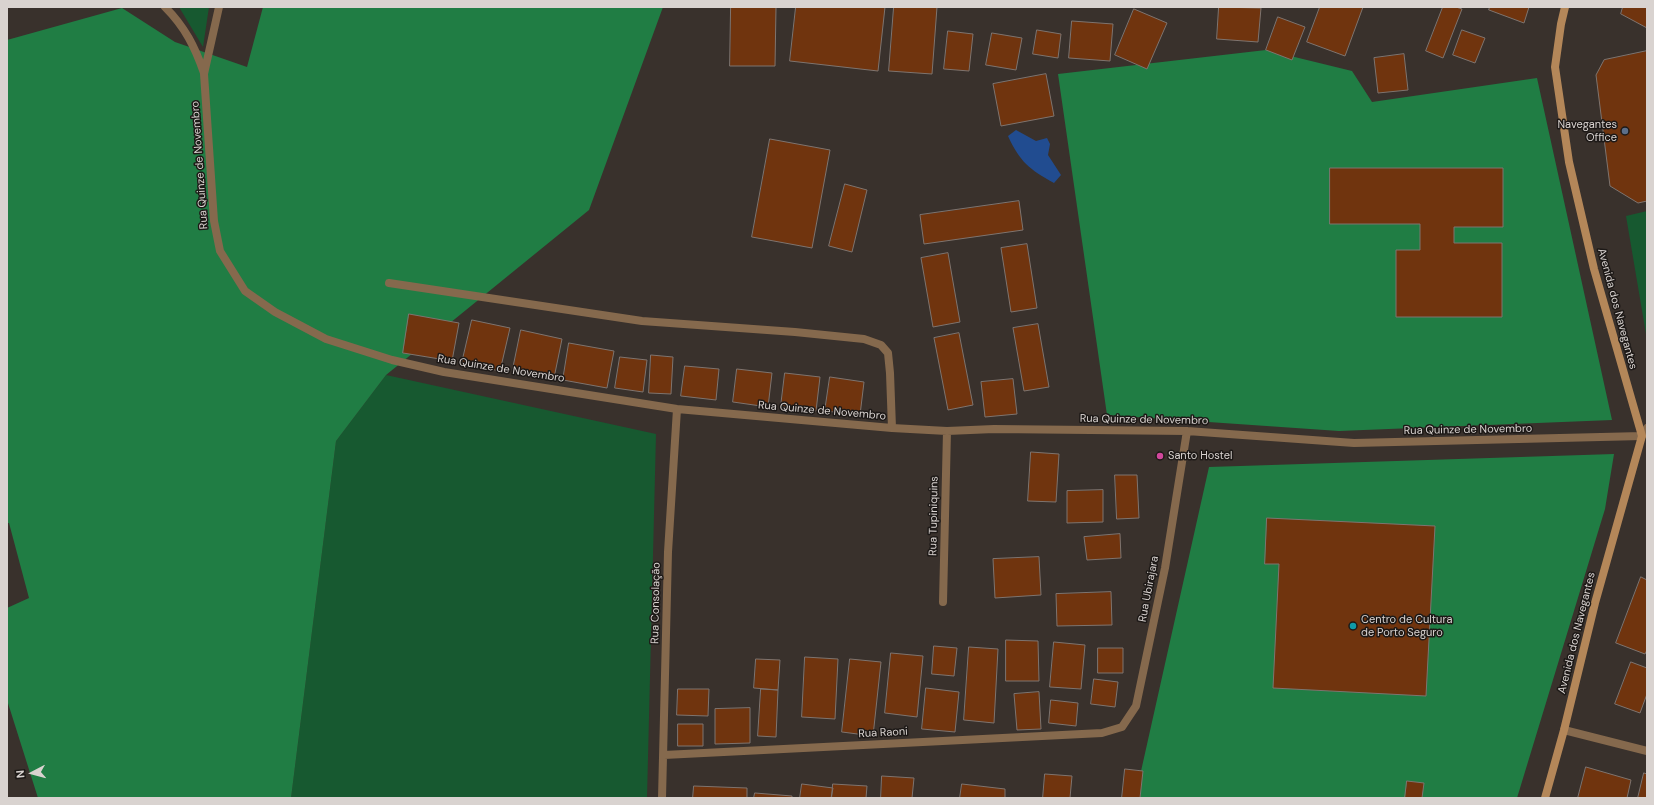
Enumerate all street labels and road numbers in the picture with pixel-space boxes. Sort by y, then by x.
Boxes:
street label: Rua Quinze de Novembro [189,100,211,230]
street label: Avenida dos Navegantes [1594,247,1640,371]
street label: Rua Quinze de Novembro [437,352,565,386]
street label: Rua Quinze de Novembro [757,399,887,423]
street label: Rua Quinze de Novembro [1080,412,1208,428]
street label: Rua Quinze de Novembro [1404,422,1532,438]
street label: Rua Tupiniquins [927,476,941,556]
street label: Rua Ubirajara [1136,555,1162,623]
street label: Rua Consolação [649,562,663,644]
street label: Avenida dos Navegantes [1556,571,1598,695]
street label: Rua Raoni [858,725,908,741]

